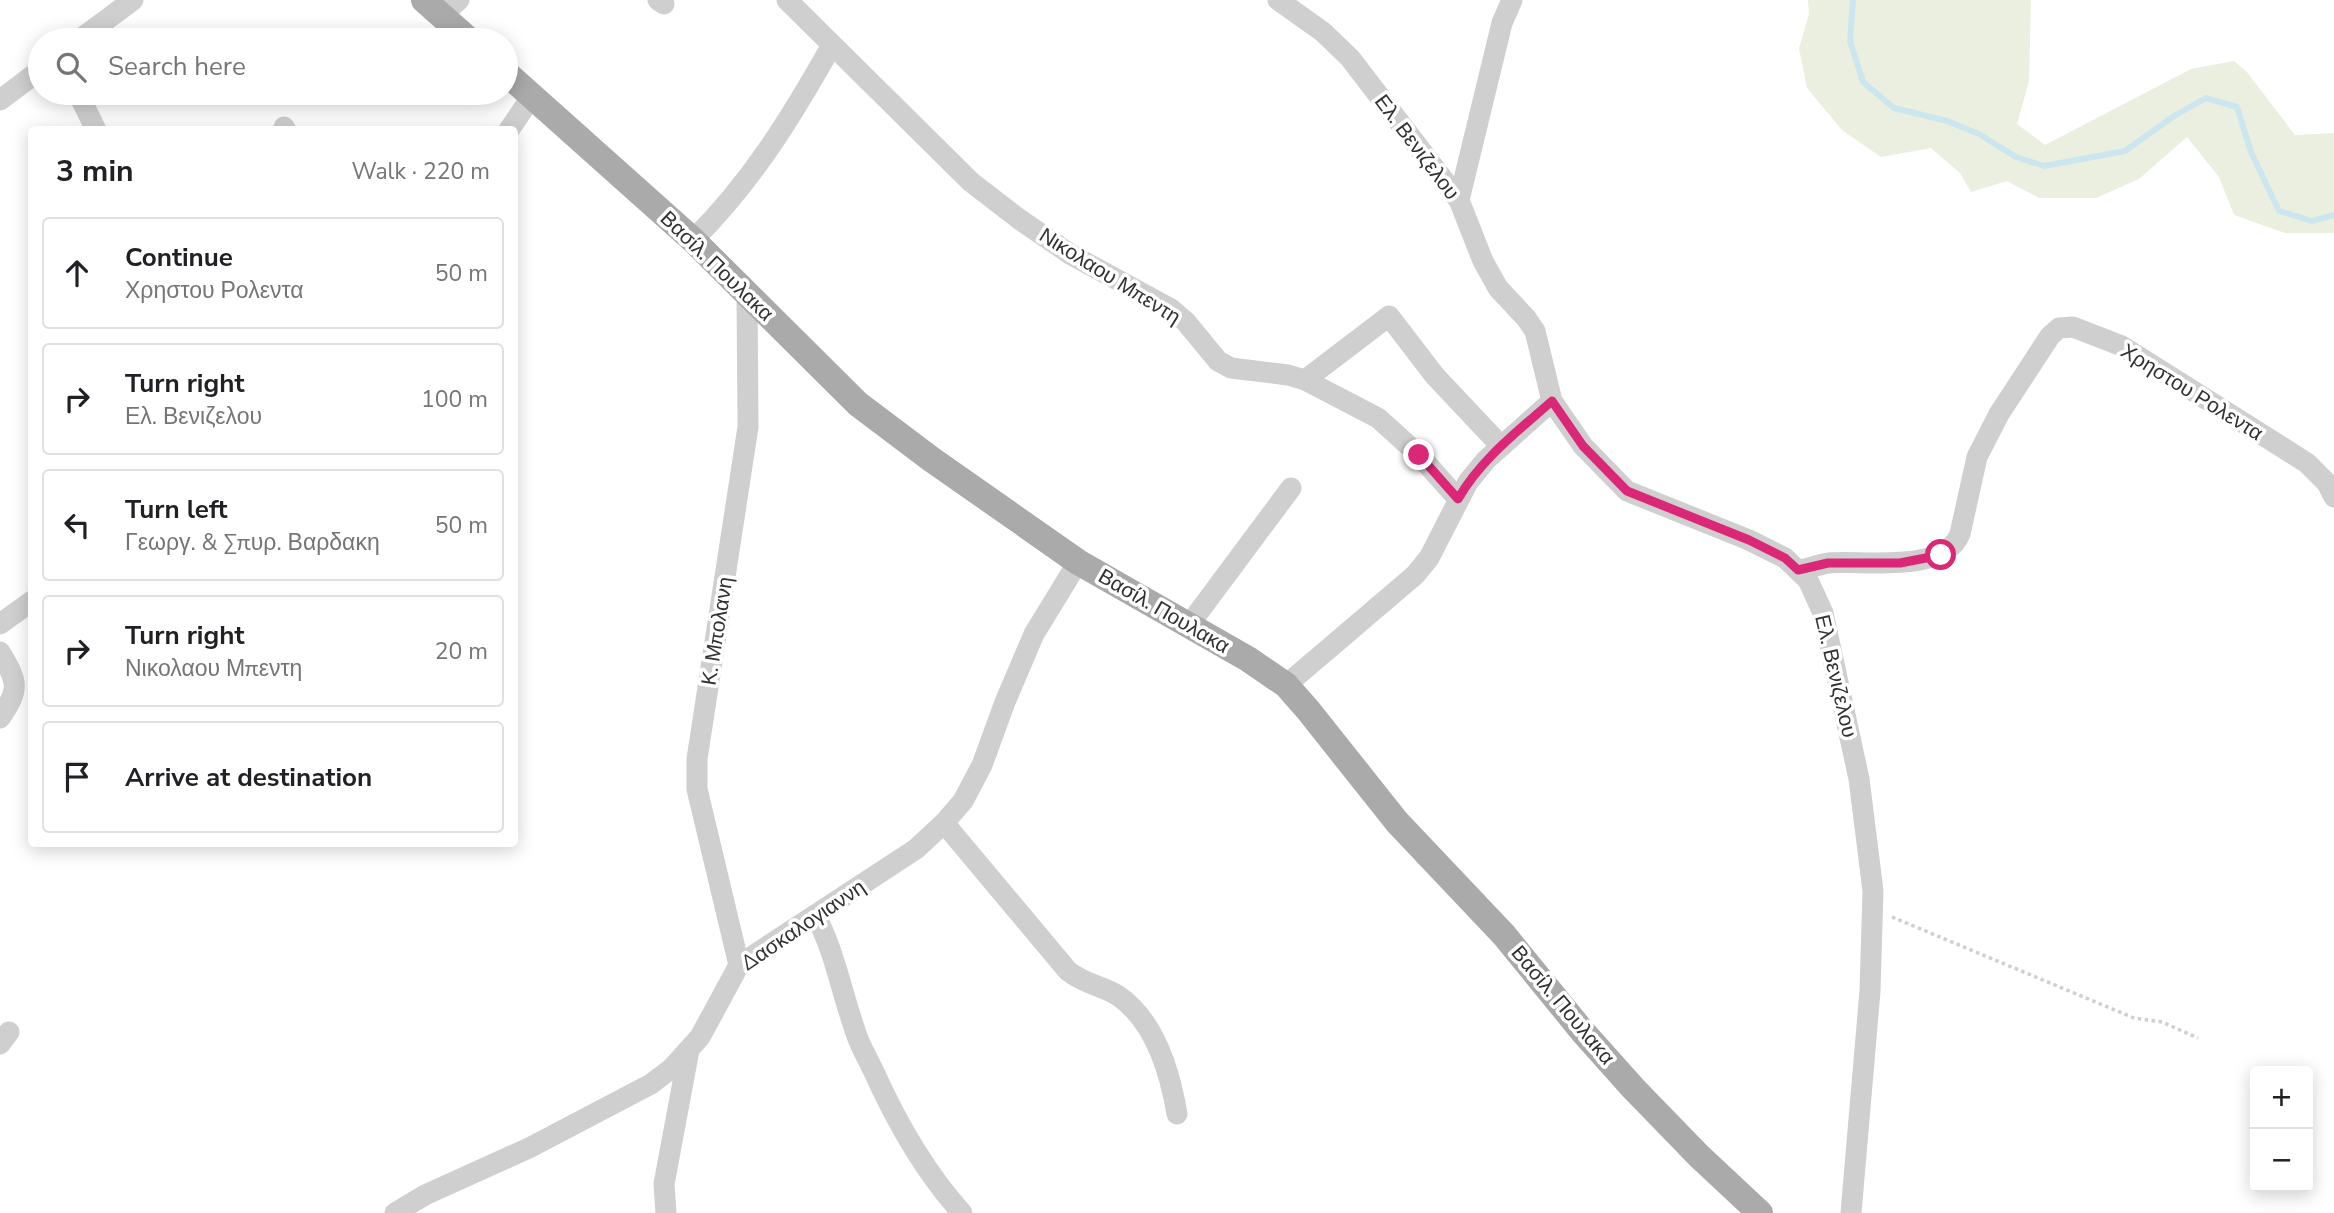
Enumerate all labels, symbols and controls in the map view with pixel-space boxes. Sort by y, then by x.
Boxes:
search box [28,28,518,105]
icon: search [52,48,90,86]
text: Search here [108,49,246,84]
street label: Ελ. Βενιζελου [1368,89,1466,205]
text: 3 min [56,151,134,192]
text: Walk · 220 m [351,156,490,187]
street label: Βασίλ. Πουλακα [654,205,780,327]
street label: Νικολαου Μπεντη [1034,221,1186,331]
text: Continue [125,240,233,275]
icon: ahead [58,254,96,292]
text: 50 m [435,258,488,289]
text: Χρηστου Ρολεντα [125,275,303,306]
street label: Χρηστου Ρολεντα [2115,337,2269,447]
text: Turn right [125,366,244,401]
icon: right [58,380,96,418]
text: 100 m [421,384,488,415]
text: Ελ. Βενιζελου [125,401,262,432]
route end [1403,439,1434,470]
text: Turn left [125,492,228,527]
icon: left [58,506,96,544]
text: 50 m [435,510,488,541]
text: Γεωργ. & Σπυρ. Βαρδακη [125,527,380,558]
route start [1925,539,1956,570]
street label: Βασίλ. Πουλακα [1093,562,1235,660]
street label: Κ. Μπολανη [695,575,739,687]
street label: Ελ. Βενιζελου [1808,612,1864,740]
text: Turn right [125,618,244,653]
icon: right [58,632,96,670]
text: 20 m [435,636,488,667]
text: Νικολαου Μπεντη [125,653,302,684]
icon: arrive [58,758,96,796]
text: Arrive at destination [125,760,372,795]
street label: Δασκαλογιαννη [735,873,871,977]
street label: Βασίλ. Πουλακα [1505,940,1621,1070]
map controls [2250,1066,2313,1192]
button: + [2250,1066,2313,1129]
button: − [2250,1129,2313,1192]

